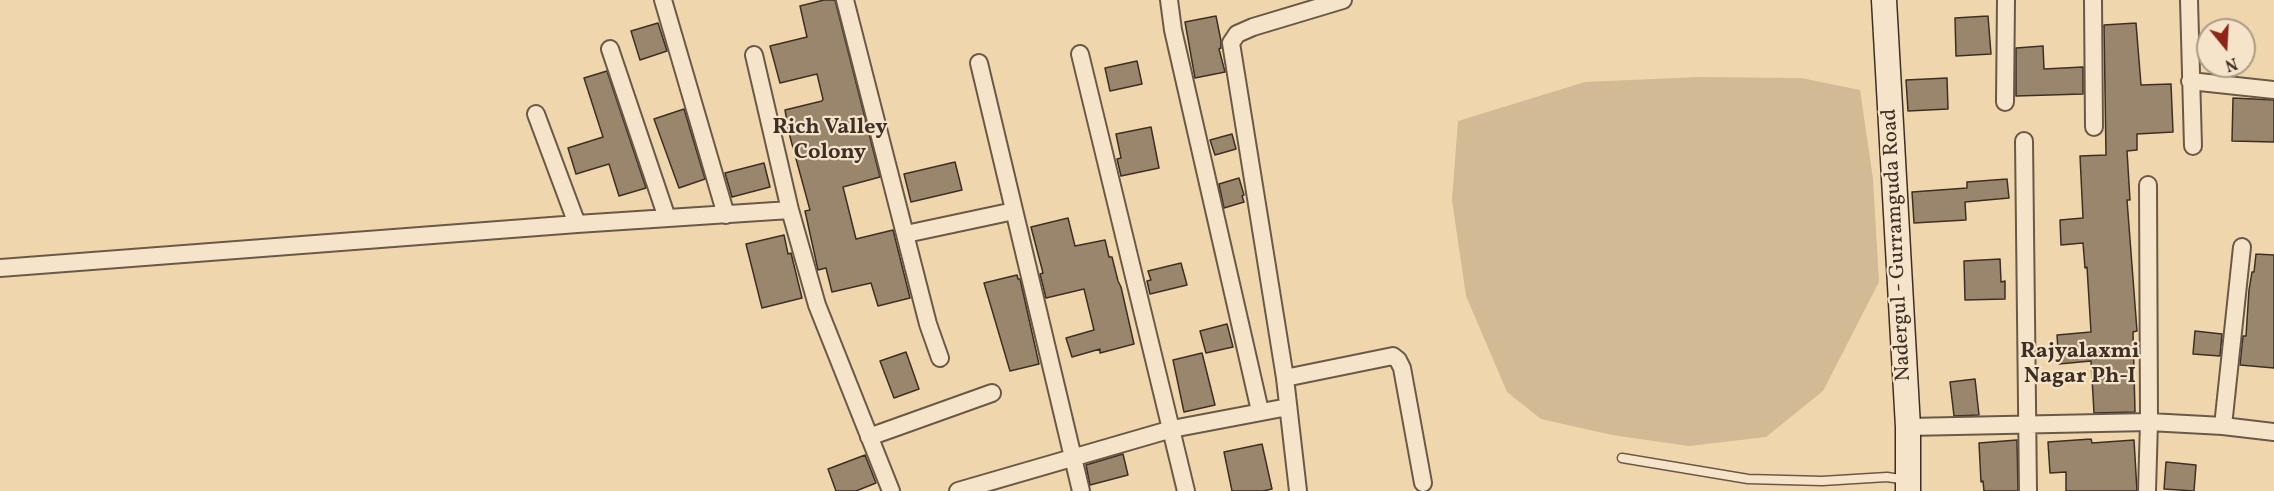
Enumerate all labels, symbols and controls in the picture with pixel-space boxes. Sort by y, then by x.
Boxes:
north arrow [2196,18,2256,78]
text: N [2222,51,2240,75]
street label: Nadergul - Gurramguda Road [1878,108,1918,382]
district label: Rich Valley Colony [772,116,888,168]
district label: Rajyalaxmi Nagar Ph-I [2020,340,2140,392]

